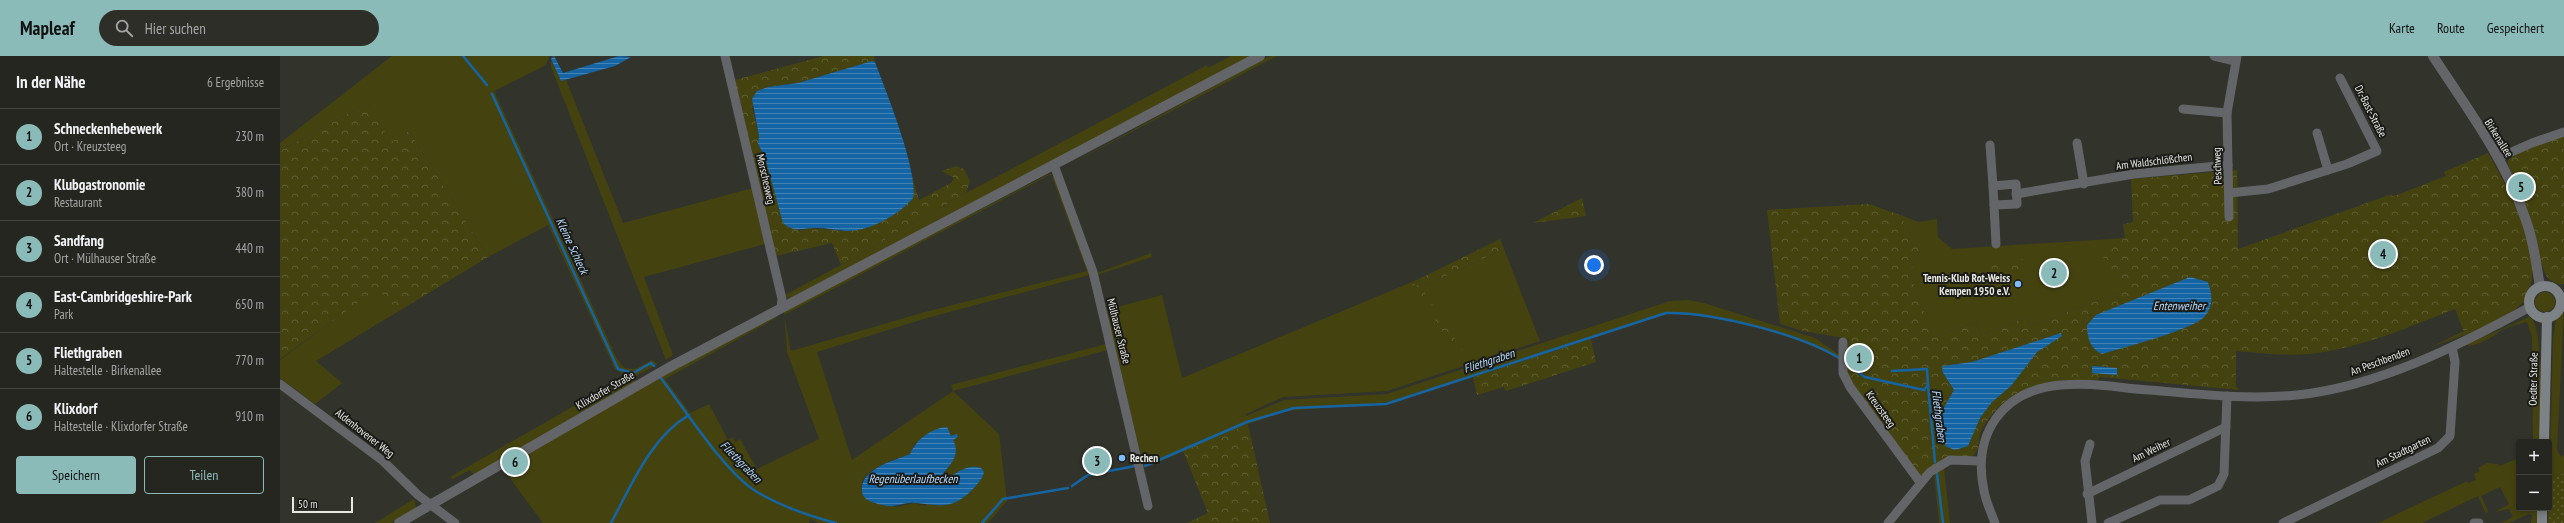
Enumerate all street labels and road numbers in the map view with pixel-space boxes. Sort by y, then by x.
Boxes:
street label: Dr.-Bast-Straße [2352,83,2390,140]
street label: Birkenallee [2482,116,2516,160]
street label: Peschweg [2209,147,2225,185]
street label: Am Waldschlößchen [2115,149,2193,173]
street label: Morschesweg [753,153,779,206]
street label: Mülhauser Straße [1104,297,1134,366]
street label: An Peschbenden [2348,344,2412,378]
street label: Oedter Straße [2526,352,2540,406]
street label: Klixdorfer Straße [573,367,637,412]
street label: Kreuzsteeg [1863,388,1899,430]
street label: Aldenhovener Weg [333,406,397,461]
street label: Am Stadtgarten [2373,432,2433,470]
street label: Am Weiher [2130,435,2172,465]

